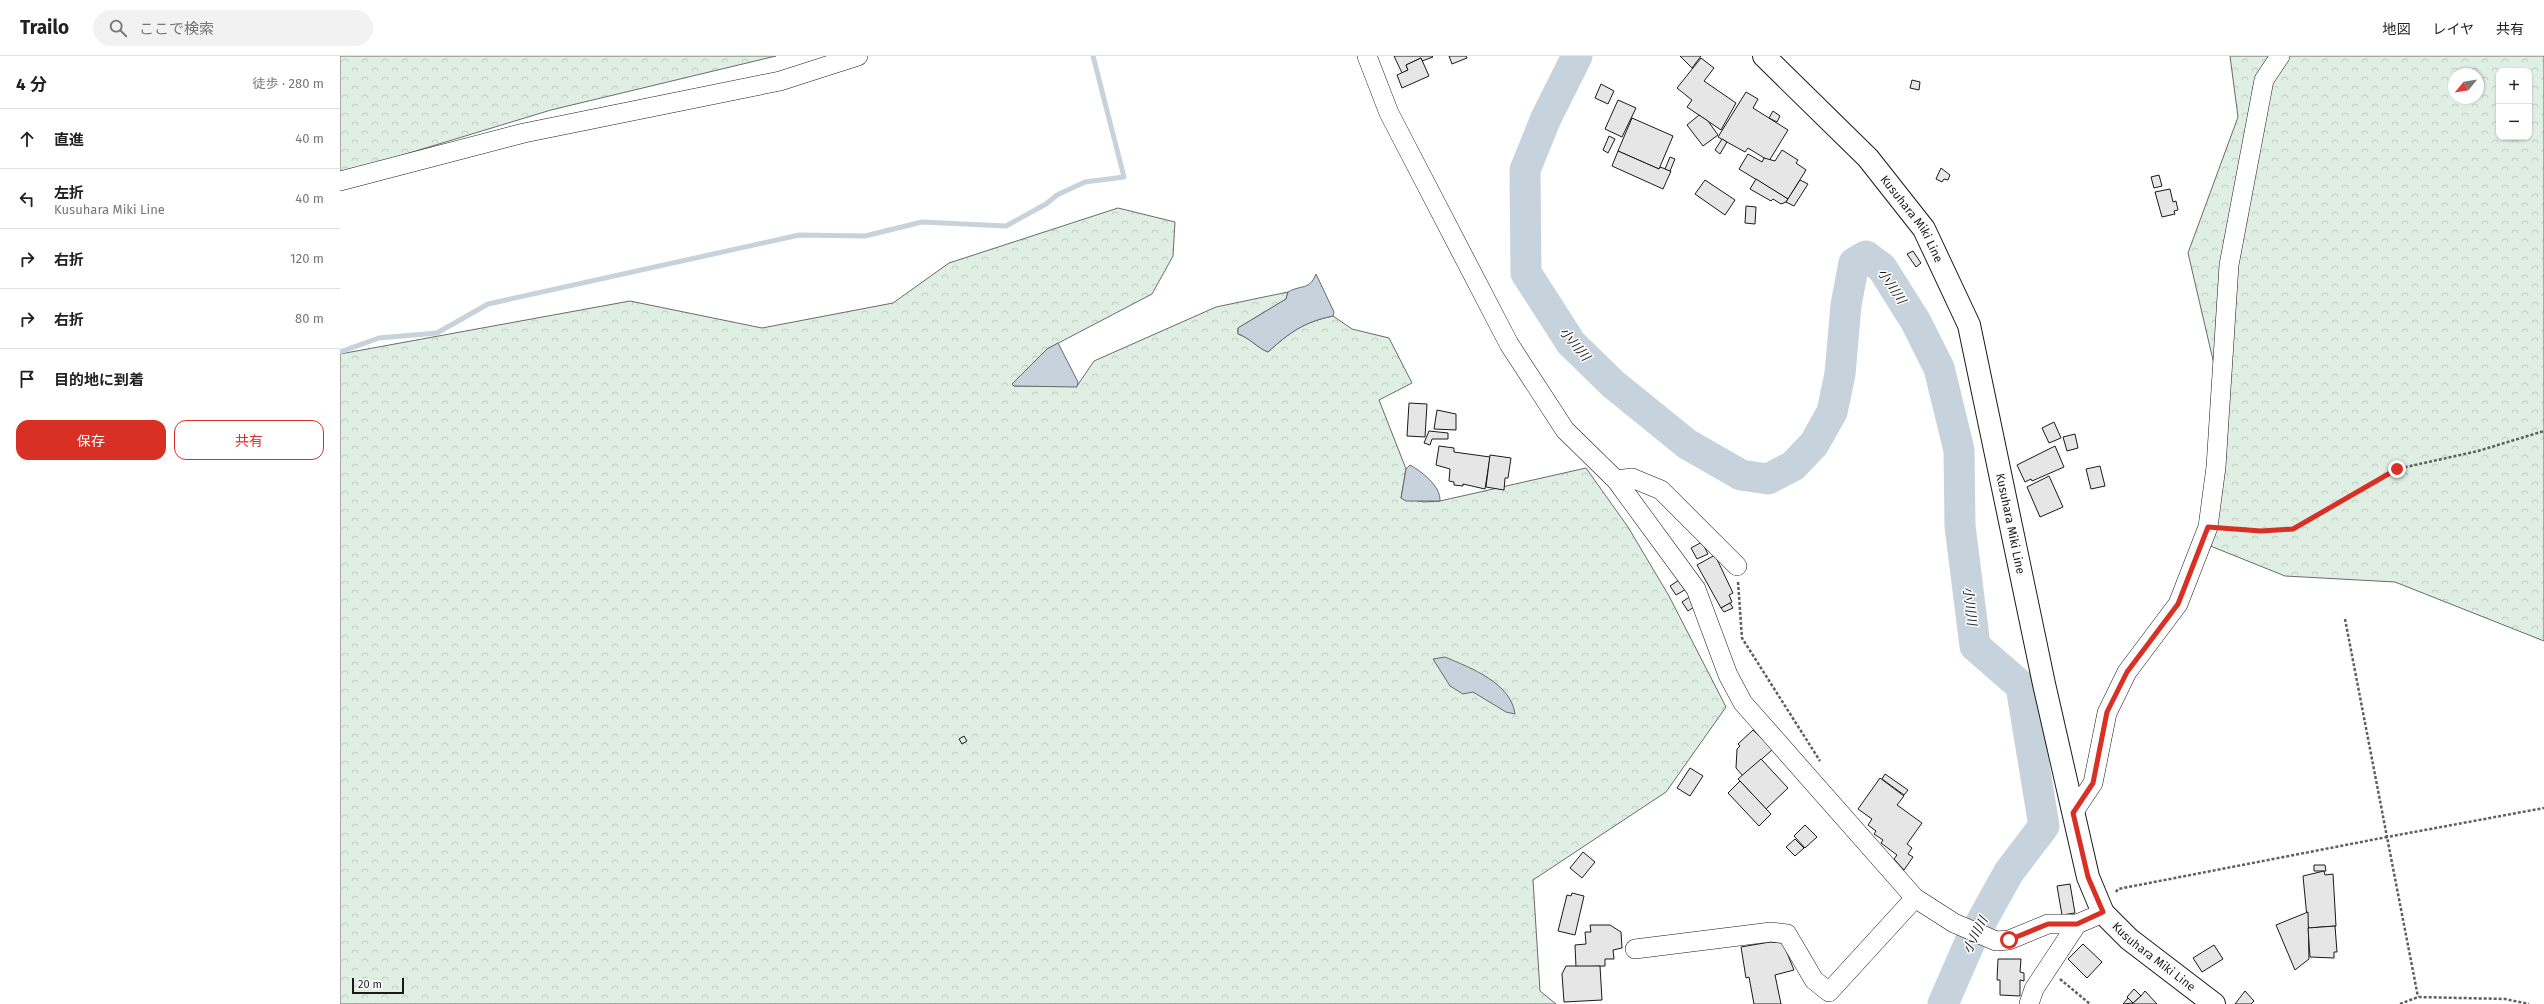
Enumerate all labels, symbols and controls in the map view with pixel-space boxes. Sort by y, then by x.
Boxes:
search box [93,10,373,46]
text: Trailo [20,16,69,39]
icon: search [107,17,129,39]
text: ここで検索 [139,20,214,38]
text: 地図 [2382,21,2410,38]
text: レイヤ [2432,21,2474,38]
text: 共有 [2496,21,2524,38]
north arrow [2448,68,2484,104]
map controls [2496,68,2532,140]
button: + [2496,68,2532,104]
text: 4 分 [16,74,47,95]
text: 徒歩 · 280 m [253,76,324,91]
button: − [2496,104,2532,140]
icon: ahead [16,128,38,150]
text: 直進 [54,131,84,149]
text: 40 m [295,131,324,146]
street label: Kusuhara Miki Line [1877,173,1946,265]
text: 左折 [54,184,84,202]
icon: left [16,188,38,210]
text: 40 m [295,191,324,206]
text: Kusuhara Miki Line [54,202,165,217]
icon: right [16,248,38,270]
text: 右折 [54,251,84,269]
text: 120 m [290,251,324,266]
water label: 小川川 [1875,266,1910,308]
icon: right [16,308,38,330]
text: 右折 [54,311,84,329]
text: 80 m [295,311,324,326]
water label: 小川川 [1557,324,1595,365]
icon: arrive [16,368,38,390]
text: 目的地に到着 [54,371,144,389]
button: 保存 [16,420,166,460]
button: 共有 [174,420,324,460]
route end [2388,460,2406,478]
street label: Kusuhara Miki Line [1993,472,2028,575]
water label: 小川川 [1960,586,1980,628]
water label: 小川川 [1959,912,1991,956]
street label: Kusuhara Miki Line [2109,919,2198,994]
route start [2000,931,2018,949]
scale bar [352,976,404,995]
text: 20 m [358,978,382,991]

